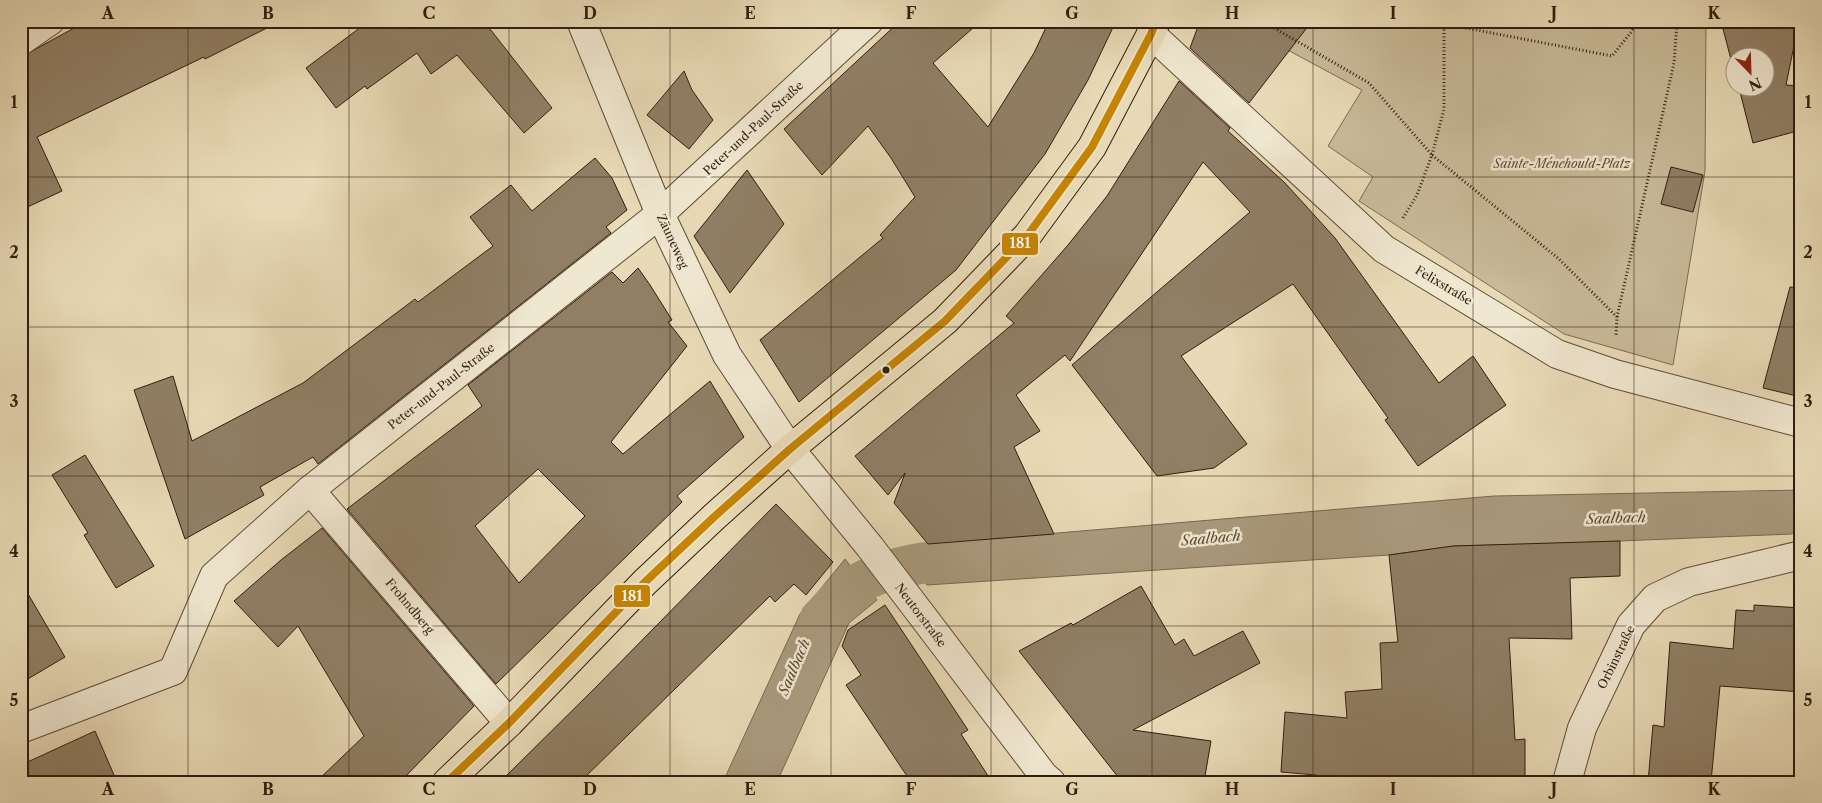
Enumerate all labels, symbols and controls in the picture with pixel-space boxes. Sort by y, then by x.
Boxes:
text: A [101,3,115,23]
text: B [262,3,274,23]
text: C [423,3,435,23]
text: D [583,3,597,23]
text: E [744,3,756,23]
text: F [906,3,917,23]
text: G [1065,3,1079,23]
text: H [1225,3,1239,23]
text: I [1390,3,1397,23]
text: J [1548,3,1557,23]
text: K [1708,3,1722,23]
north arrow [1724,48,1774,98]
text: N [1746,73,1764,95]
street label: Peter-und-Paul-Straße [700,78,806,178]
text: 1 [10,92,18,112]
text: 1 [1804,92,1812,112]
park label: Sainte-Ménehould-Platz [1493,156,1631,171]
street label: Zäuneweg [654,211,692,271]
line badge: 181 [1001,232,1039,256]
text: 181 [1009,234,1031,252]
text: 2 [9,242,19,262]
text: 2 [1803,242,1813,262]
street label: Felixstraße [1413,262,1476,308]
street label: Peter-und-Paul-Straße [385,339,498,432]
unlabelled marker [881,365,891,375]
text: 3 [9,391,19,411]
text: 3 [1803,391,1813,411]
water label: Saalbach [1585,508,1646,528]
water label: Saalbach [1180,526,1241,550]
text: 4 [9,541,19,561]
text: 4 [1803,541,1813,561]
street label: Frohndberg [383,575,438,637]
street label: Neutorstraße [892,580,950,650]
line badge: 181 [613,584,651,608]
text: 181 [621,587,643,605]
street label: Orbinstraße [1594,622,1638,691]
water label: Saalbach [774,636,814,699]
text: 5 [10,690,19,710]
text: 5 [1804,690,1813,710]
text: A [101,779,115,799]
text: B [262,779,274,799]
text: C [423,779,435,799]
text: D [583,779,597,799]
text: E [744,779,756,799]
text: F [906,779,917,799]
text: G [1065,779,1079,799]
text: H [1225,779,1239,799]
text: I [1390,779,1397,799]
text: J [1548,779,1557,799]
text: K [1708,779,1722,799]

